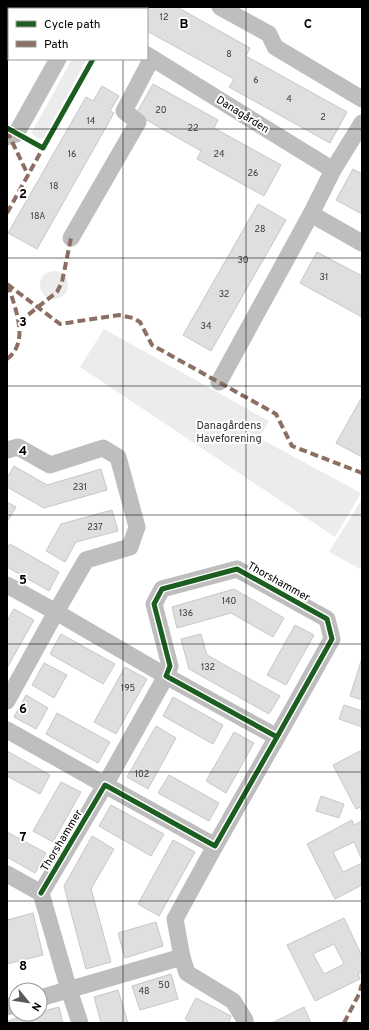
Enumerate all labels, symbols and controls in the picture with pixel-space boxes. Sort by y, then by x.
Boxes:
legend [8,8,148,60]
house number: 12 [160,12,168,23]
text: Cycle path [44,17,101,33]
text: B [180,17,189,33]
text: C [304,17,312,33]
text: Path [44,37,69,53]
house number: 8 [226,49,232,60]
house number: 6 [253,75,259,86]
street label: Danagården [213,93,272,137]
house number: 4 [286,94,292,105]
house number: 20 [155,105,167,116]
house number: 2 [320,112,326,123]
house number: 14 [87,116,96,127]
house number: 22 [187,123,199,134]
house number: 16 [68,149,76,160]
house number: 24 [213,149,225,160]
house number: 26 [248,168,258,179]
house number: 18 [50,181,58,192]
text: 2 [19,187,27,203]
house number: 18A [31,211,45,222]
house number: 28 [254,224,266,235]
house number: 30 [237,255,249,266]
house number: 31 [320,272,328,283]
house number: 32 [219,289,229,300]
text: 3 [19,315,27,331]
house number: 34 [200,321,212,332]
park label: Danagårdens Haveforening [196,419,262,446]
text: 4 [19,444,27,460]
house number: 231 [73,482,87,493]
house number: 237 [87,522,103,533]
street label: Thorshammer [245,559,313,605]
text: 5 [19,573,27,589]
house number: 140 [222,596,236,607]
house number: 136 [179,608,193,619]
house number: 132 [201,662,215,673]
house number: 195 [121,683,135,694]
text: 6 [19,702,27,718]
house number: 102 [135,769,149,780]
street label: Thorshammer [38,806,86,874]
text: 7 [20,830,27,846]
text: 8 [19,959,27,975]
house number: 50 [158,980,170,991]
north arrow [8,982,48,1022]
house number: 48 [138,986,150,997]
text: N [28,1000,44,1013]

